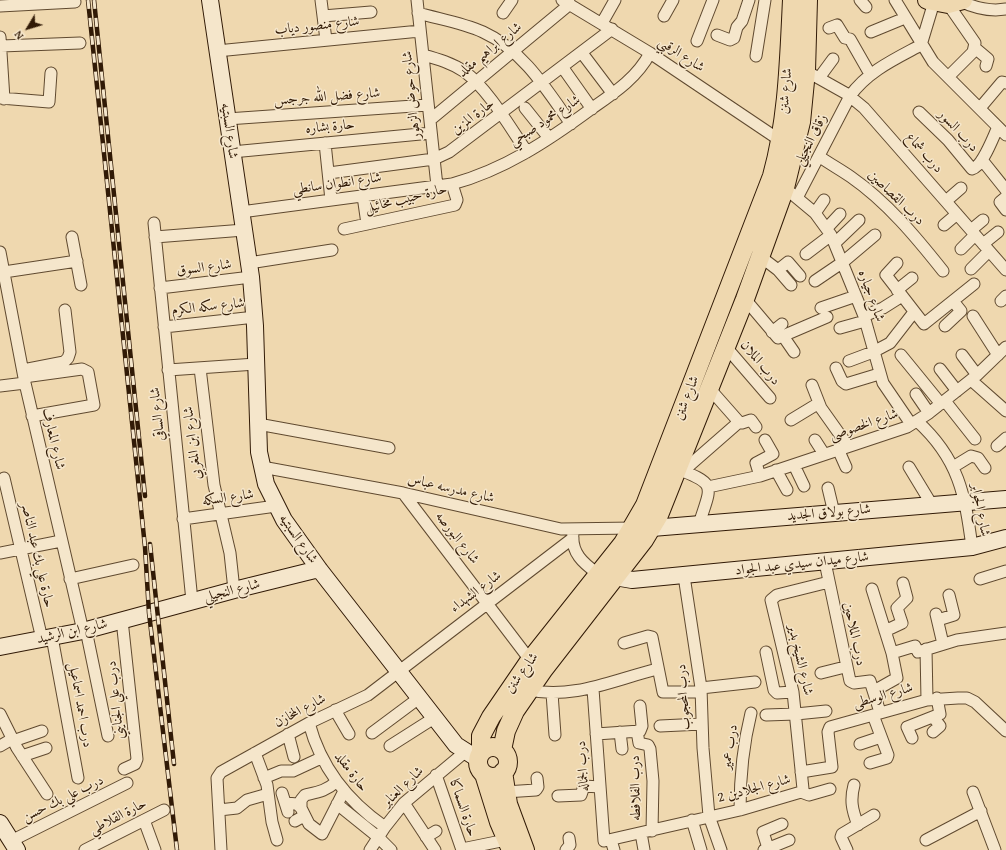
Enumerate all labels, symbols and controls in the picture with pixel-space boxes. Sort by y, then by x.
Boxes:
north arrow [8,8,48,48]
street label: شارع منصور دياب [274,13,360,39]
street label: شارع ابراهيم مقلد [455,19,525,81]
text: N [10,28,27,43]
street label: شارع الرقبي [655,34,707,76]
street label: شارع حوض الزهور [399,50,425,140]
street label: شارع شنن [776,67,796,115]
street label: شارع فضل الله جرجس [273,85,381,109]
street label: شارع محمود صبحي [506,92,584,150]
street label: حارة المزين [448,95,498,139]
street label: شارع السبتيه [217,102,241,160]
street label: درب السور [934,106,982,156]
street label: زقاق النجيلي [791,111,831,169]
street label: حارة بشاره [305,116,355,138]
street label: درب شماع [902,129,946,177]
street label: درب القصاصين [864,167,928,229]
street label: شارع انطوان سانطي [292,169,382,199]
street label: حارة حبيب مخائيل [363,181,449,217]
street label: شارع السوق [176,256,232,280]
street label: شارع جياره [854,268,888,324]
street label: شارع سكه الكرم [171,295,245,319]
street label: درب الملان [736,337,784,389]
street label: شارع شنن [671,374,703,422]
street label: شارع الساقي [147,386,169,442]
street label: شارع الخصوصى [827,405,901,445]
street label: شارع المعارف [38,406,68,472]
street label: شارع ابن المغربي [180,406,206,480]
street label: شارع مدرسه عباس [406,471,496,507]
street label: شارع الجوابر [967,482,993,538]
street label: شارع السكه [201,486,255,510]
street label: حارة علي بك عبد الناصر [17,501,57,609]
street label: شارع بولاق الجديد [786,501,872,525]
street label: شارع البورصه [431,508,483,568]
street label: شارع السبتيه [275,511,321,567]
street label: شارع ميدان سيدي عبد الجواد [734,549,870,579]
street label: شارع الشهداء [447,567,505,617]
street label: شارع النجيلي [202,576,262,606]
street label: درب الملاحين [839,601,869,667]
street label: شارع ابن الرشيد [35,616,109,648]
street label: شارع الشيخ بدير [784,623,816,697]
street label: شارع شنن [502,649,542,697]
street label: درب علي الجنايني [104,660,128,740]
street label: درب احمد اسماعيل [64,661,96,749]
street label: درب المحجوب [673,663,695,731]
street label: شارع الوسطى [851,679,915,713]
street label: شارع المخازن [271,690,329,732]
street label: درب عمير [718,723,742,771]
street label: درب الجماله [573,740,593,792]
street label: حارة مقلد [331,749,371,795]
street label: درب الفلافطه [627,755,645,821]
street label: شارع العنابر [379,763,427,811]
street label: شارع الجلادين 2 [716,771,792,807]
street label: درب علي بك حسن [19,772,107,826]
street label: حارة السماكا [445,777,481,839]
street label: حارة القلاطي [87,795,149,839]

